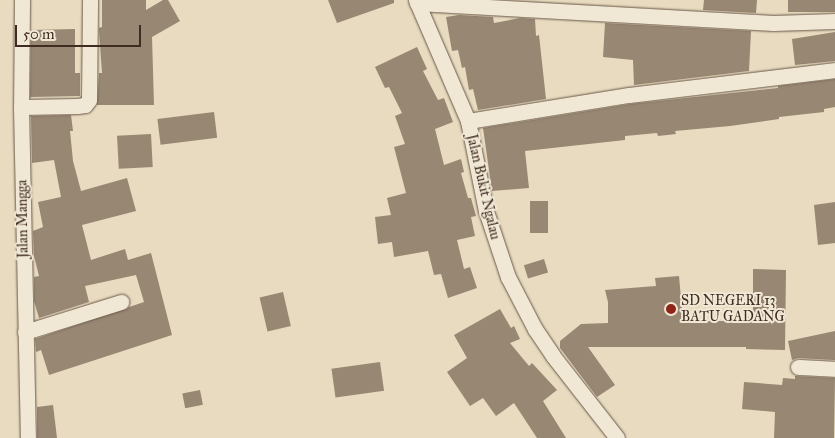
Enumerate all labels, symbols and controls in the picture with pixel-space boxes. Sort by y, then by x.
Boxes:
scale bar [18,15,144,47]
text: 50 m [23,25,55,43]
street label: Jalan Bukit Ngalau [463,133,503,241]
street label: Jalan Mangga [14,180,32,258]
place label: SD NEGERI 13 BATU GADANG [681,293,785,326]
marker: SD NEGERI 13 BATU GADANG [665,303,677,315]

